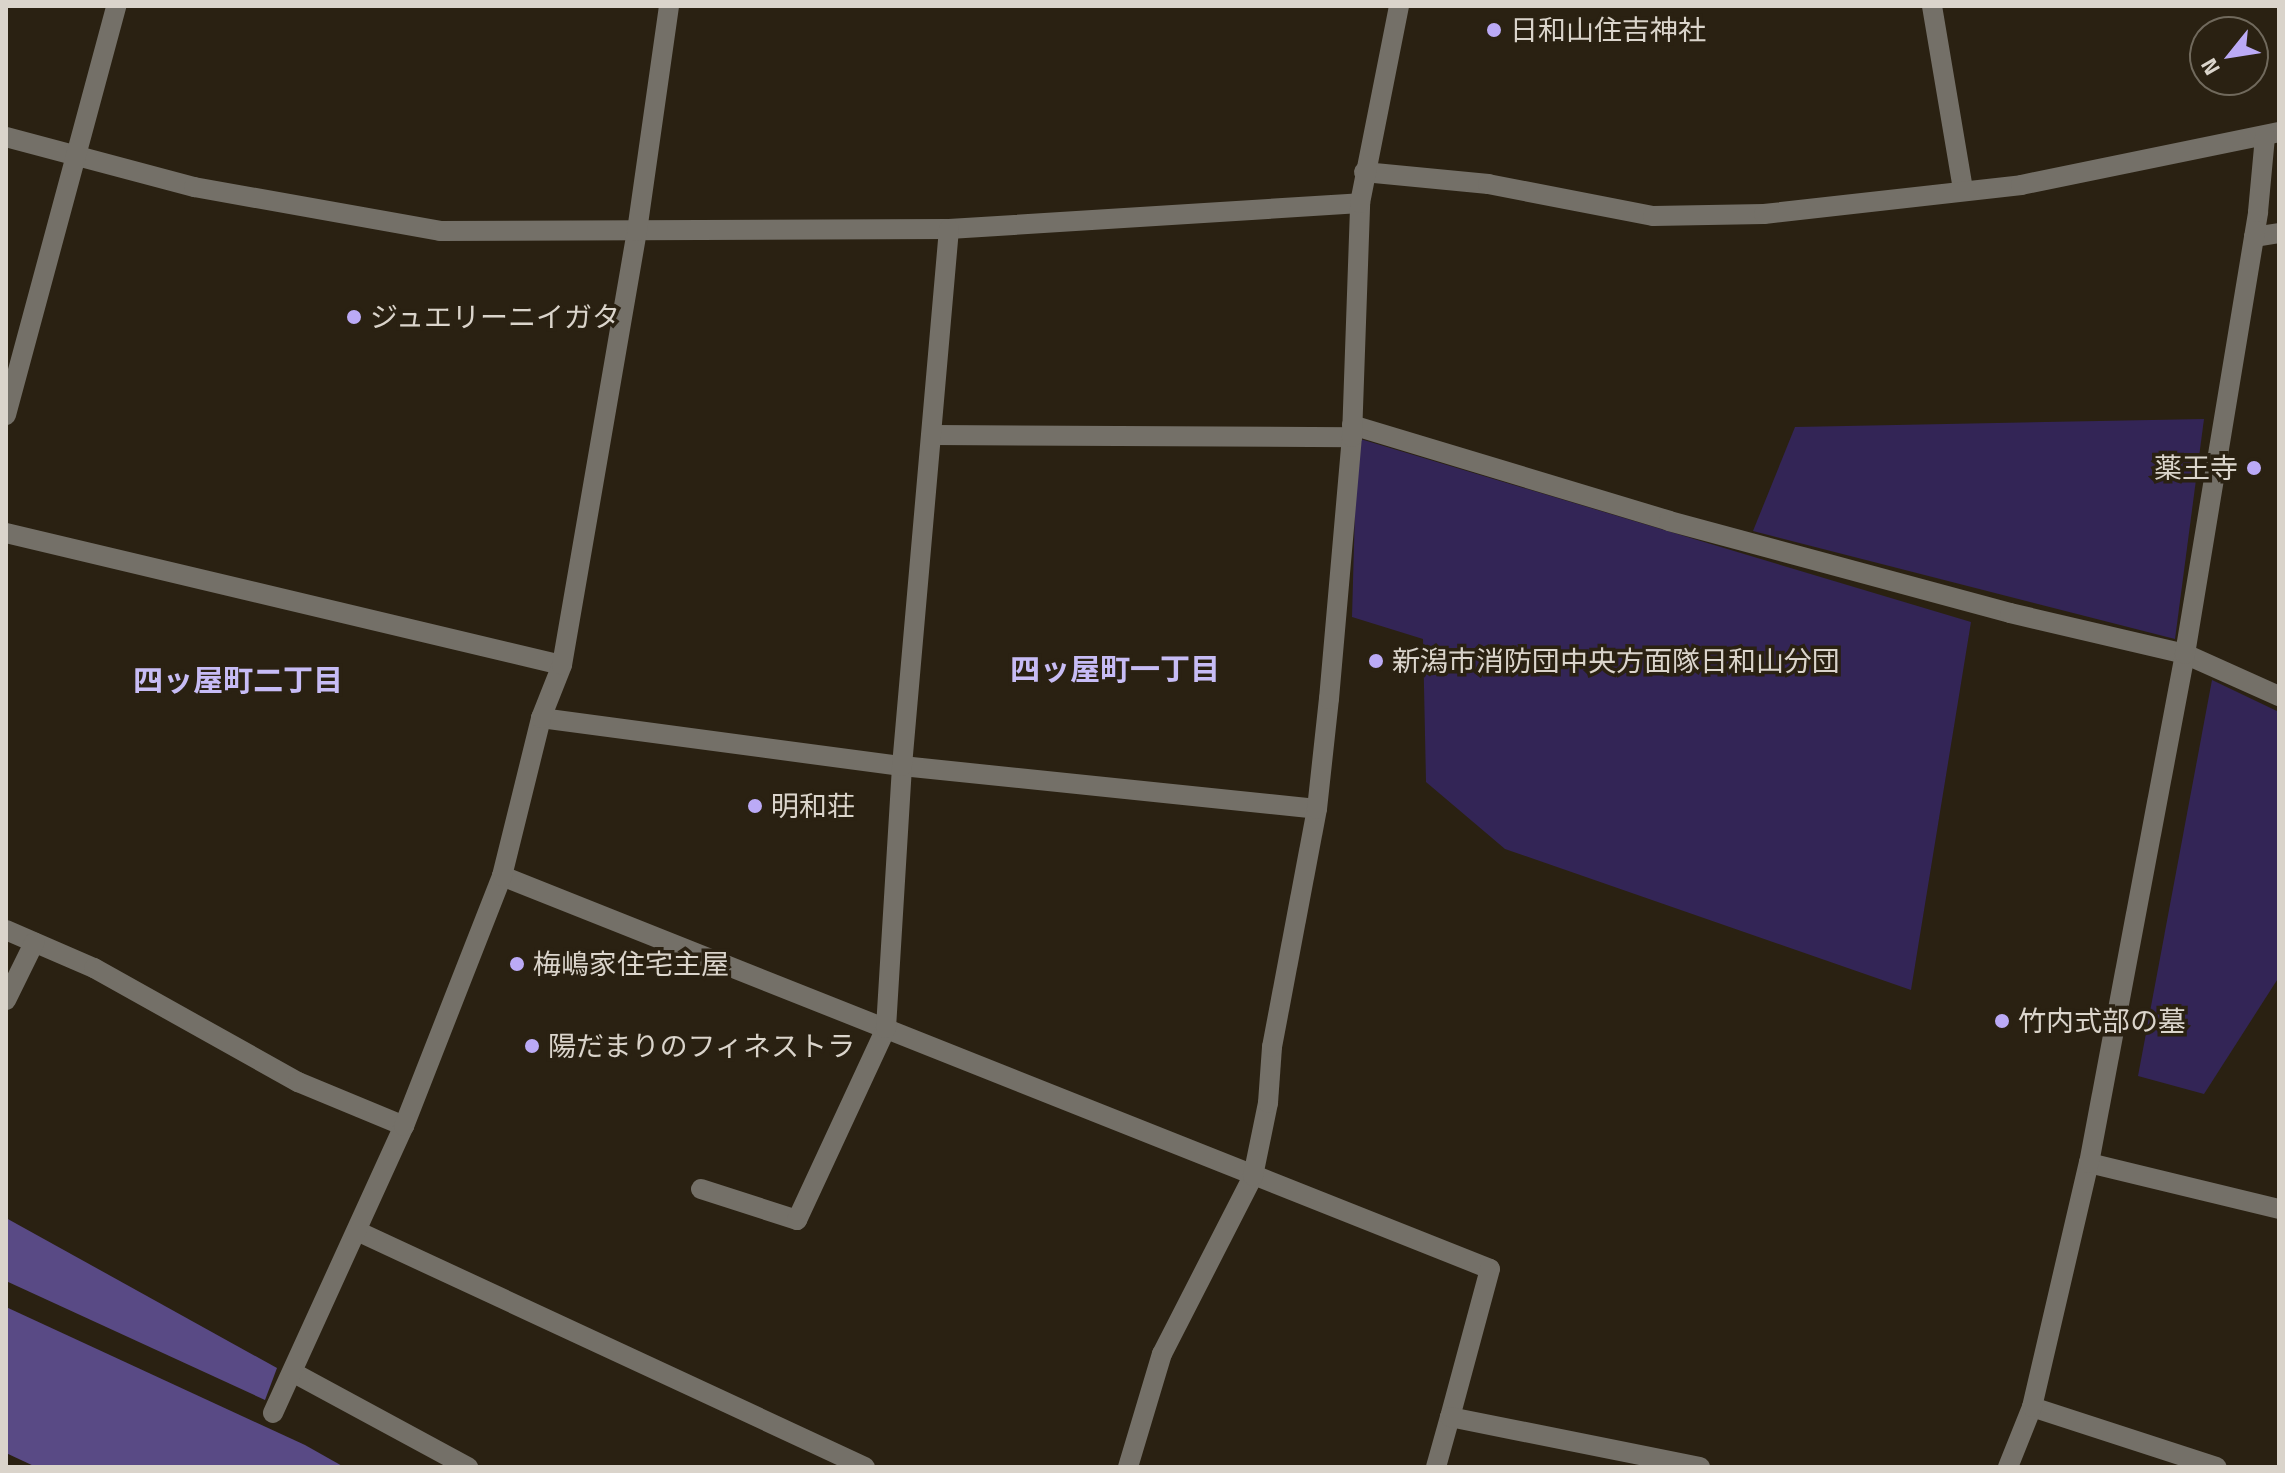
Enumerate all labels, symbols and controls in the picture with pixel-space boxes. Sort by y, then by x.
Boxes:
place label: 日和山住吉神社 [1510,13,1706,47]
north arrow [2189,16,2269,96]
marker: 日和山住吉神社 [1485,21,1503,39]
text: N [2191,52,2228,82]
place label: ジュエリーニイガタ [370,300,622,334]
marker: ジュエリーニイガタ [345,308,363,326]
place label: 薬王寺 [2154,451,2238,485]
marker: 薬王寺 [2245,459,2263,477]
place label: 新潟市消防団中央方面隊日和山分団 [1392,644,1840,678]
district label: 四ッ屋町一丁目 [1010,651,1220,687]
marker: 新潟市消防団中央方面隊日和山分団 [1367,652,1385,670]
district label: 四ッ屋町二丁目 [133,662,343,698]
place label: 明和荘 [771,789,855,823]
marker: 明和荘 [746,797,764,815]
place label: 梅嶋家住宅主屋 [533,947,729,981]
marker: 梅嶋家住宅主屋 [508,955,526,973]
place label: 竹内式部の墓 [2018,1004,2186,1038]
marker: 竹内式部の墓 [1993,1012,2011,1030]
place label: 陽だまりのフィネストラ [548,1029,856,1063]
marker: 陽だまりのフィネストラ [523,1037,541,1055]

